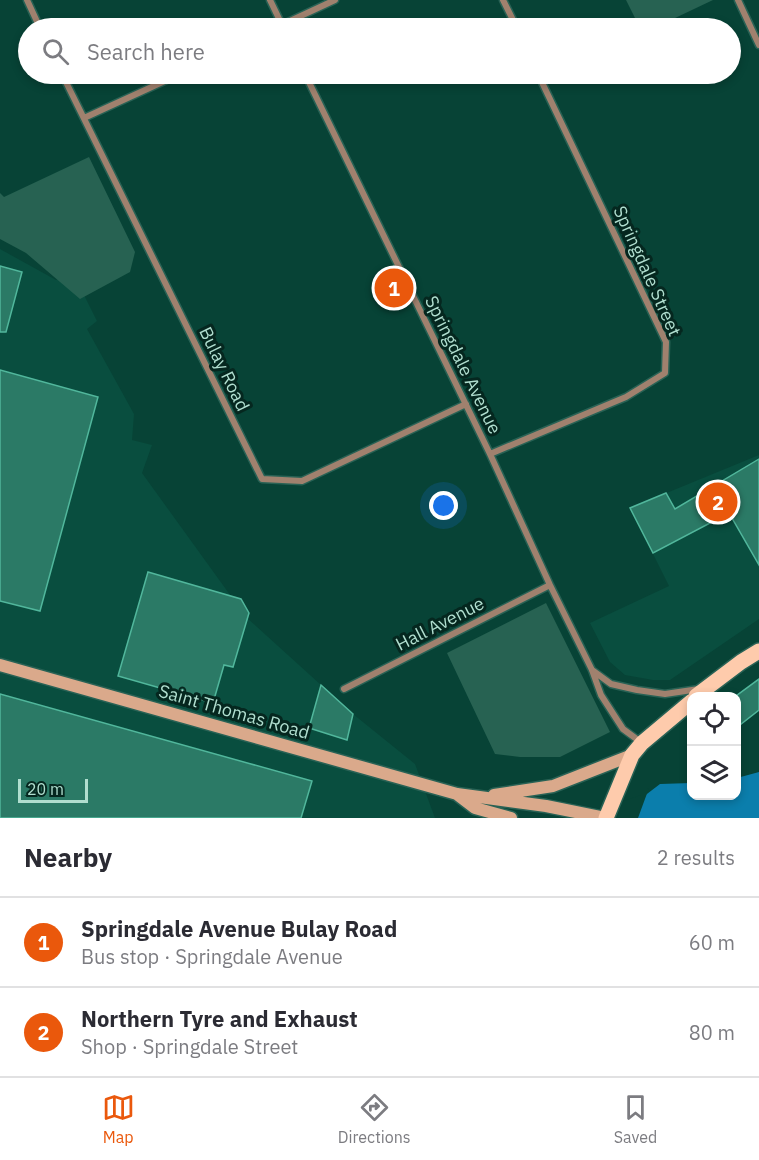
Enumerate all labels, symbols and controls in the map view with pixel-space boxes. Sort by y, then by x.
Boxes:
search box [18,18,741,84]
icon: search [39,35,72,68]
text: Search here [87,37,205,66]
street label: Springdale Street [608,202,686,339]
pin: 1 [374,266,414,310]
street label: Springdale Avenue [420,292,507,438]
street label: Bulay Road [194,323,255,415]
pin: 2 [698,480,738,524]
your location [429,491,458,520]
street label: Hall Avenue [392,591,488,656]
street label: Saint Thomas Road [156,679,312,744]
map controls [687,692,741,800]
button: locate [687,692,741,746]
button: layers [687,746,741,800]
scale bar [18,776,88,804]
text: 20 m [27,779,64,799]
text: Nearby [24,840,112,874]
text: 2 results [657,844,735,871]
text: Springdale Avenue Bulay Road [81,914,397,943]
text: 1 [38,929,50,956]
text: 60 m [689,929,735,956]
text: Bus stop · Springdale Avenue [81,943,343,970]
text: Northern Tyre and Exhaust [81,1004,358,1033]
text: 2 [38,1019,50,1046]
text: 80 m [689,1019,735,1046]
text: Shop · Springdale Street [81,1033,298,1060]
tab: Map [102,1091,135,1147]
tab: Directions [338,1091,411,1147]
tab: Saved [614,1091,657,1147]

